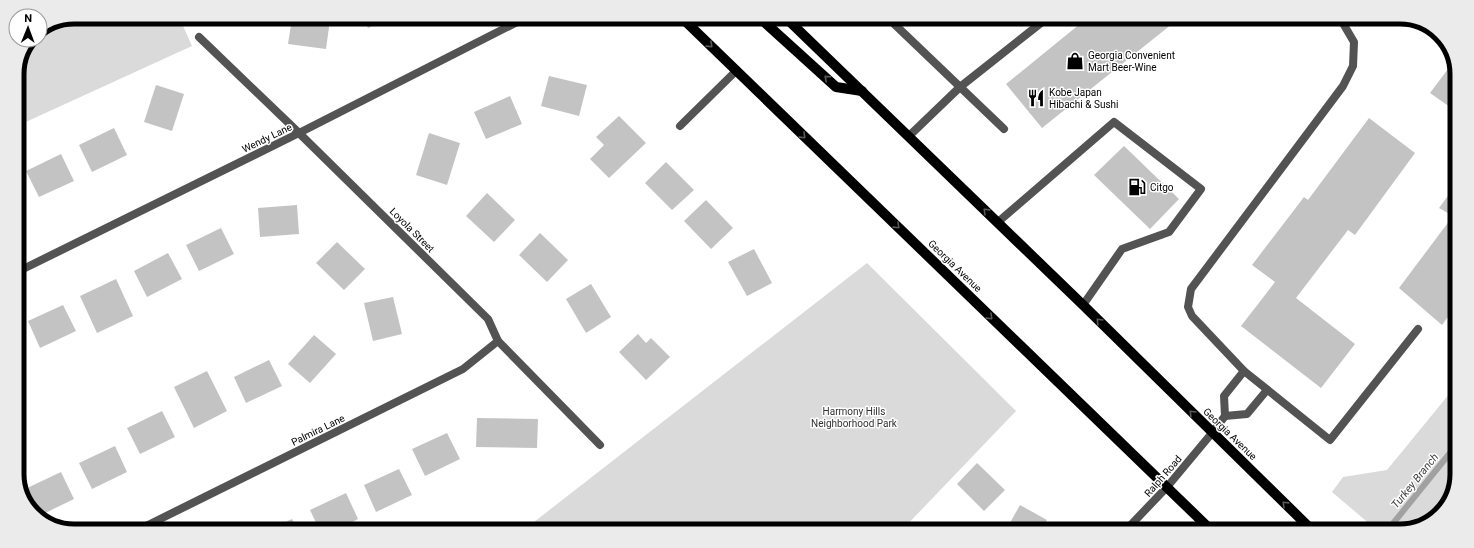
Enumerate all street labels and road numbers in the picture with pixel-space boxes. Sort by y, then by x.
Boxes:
street label: Wendy Lane [240,121,294,155]
street label: Loyola Street [388,206,436,254]
street label: Georgia Avenue [926,238,984,294]
street label: Georgia Avenue [1201,406,1259,462]
street label: Palmira Lane [289,412,347,448]
street label: Ralph Road [1142,453,1184,499]

